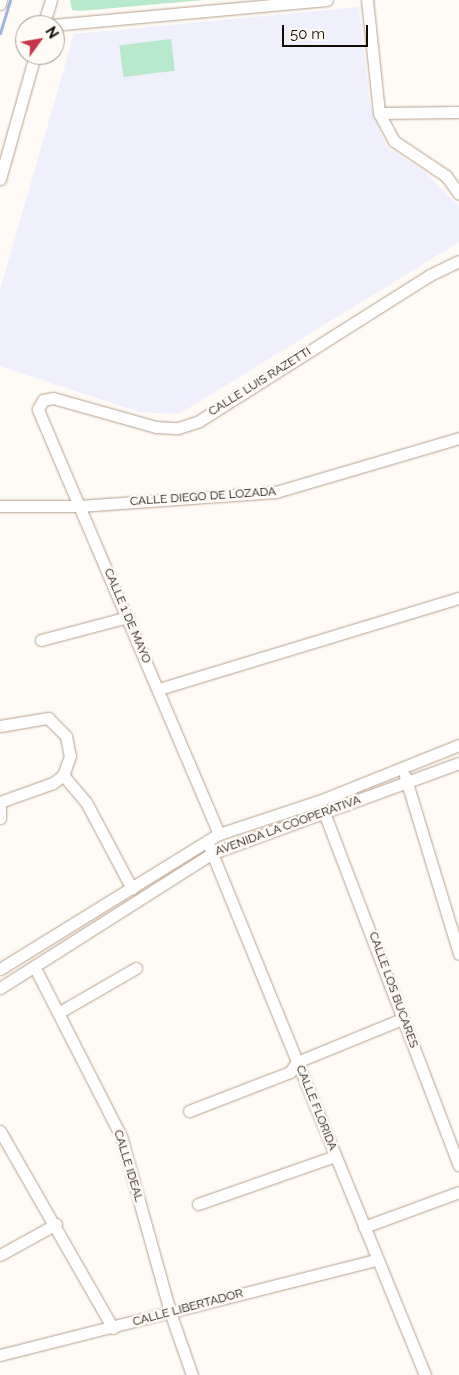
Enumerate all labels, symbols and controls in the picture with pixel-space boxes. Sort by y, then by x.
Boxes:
north arrow [15,15,65,65]
scale bar [284,15,370,47]
text: N [42,24,61,41]
text: 50 m [290,25,325,43]
street label: CALLE LUIS RAZETTI [206,345,314,419]
street label: CALLE DIEGO DE LOZADA [129,485,277,509]
street label: CALLE 1 DE MAYO [101,566,153,666]
street label: AVENIDA LA COOPERATIVA [213,793,363,859]
street label: CALLE LOS BUCARES [365,930,421,1050]
street label: CALLE FLORIDA [292,1063,340,1153]
street label: CALLE IDEAL [110,1128,146,1204]
street label: CALLE LIBERTADOR [131,1286,245,1330]

